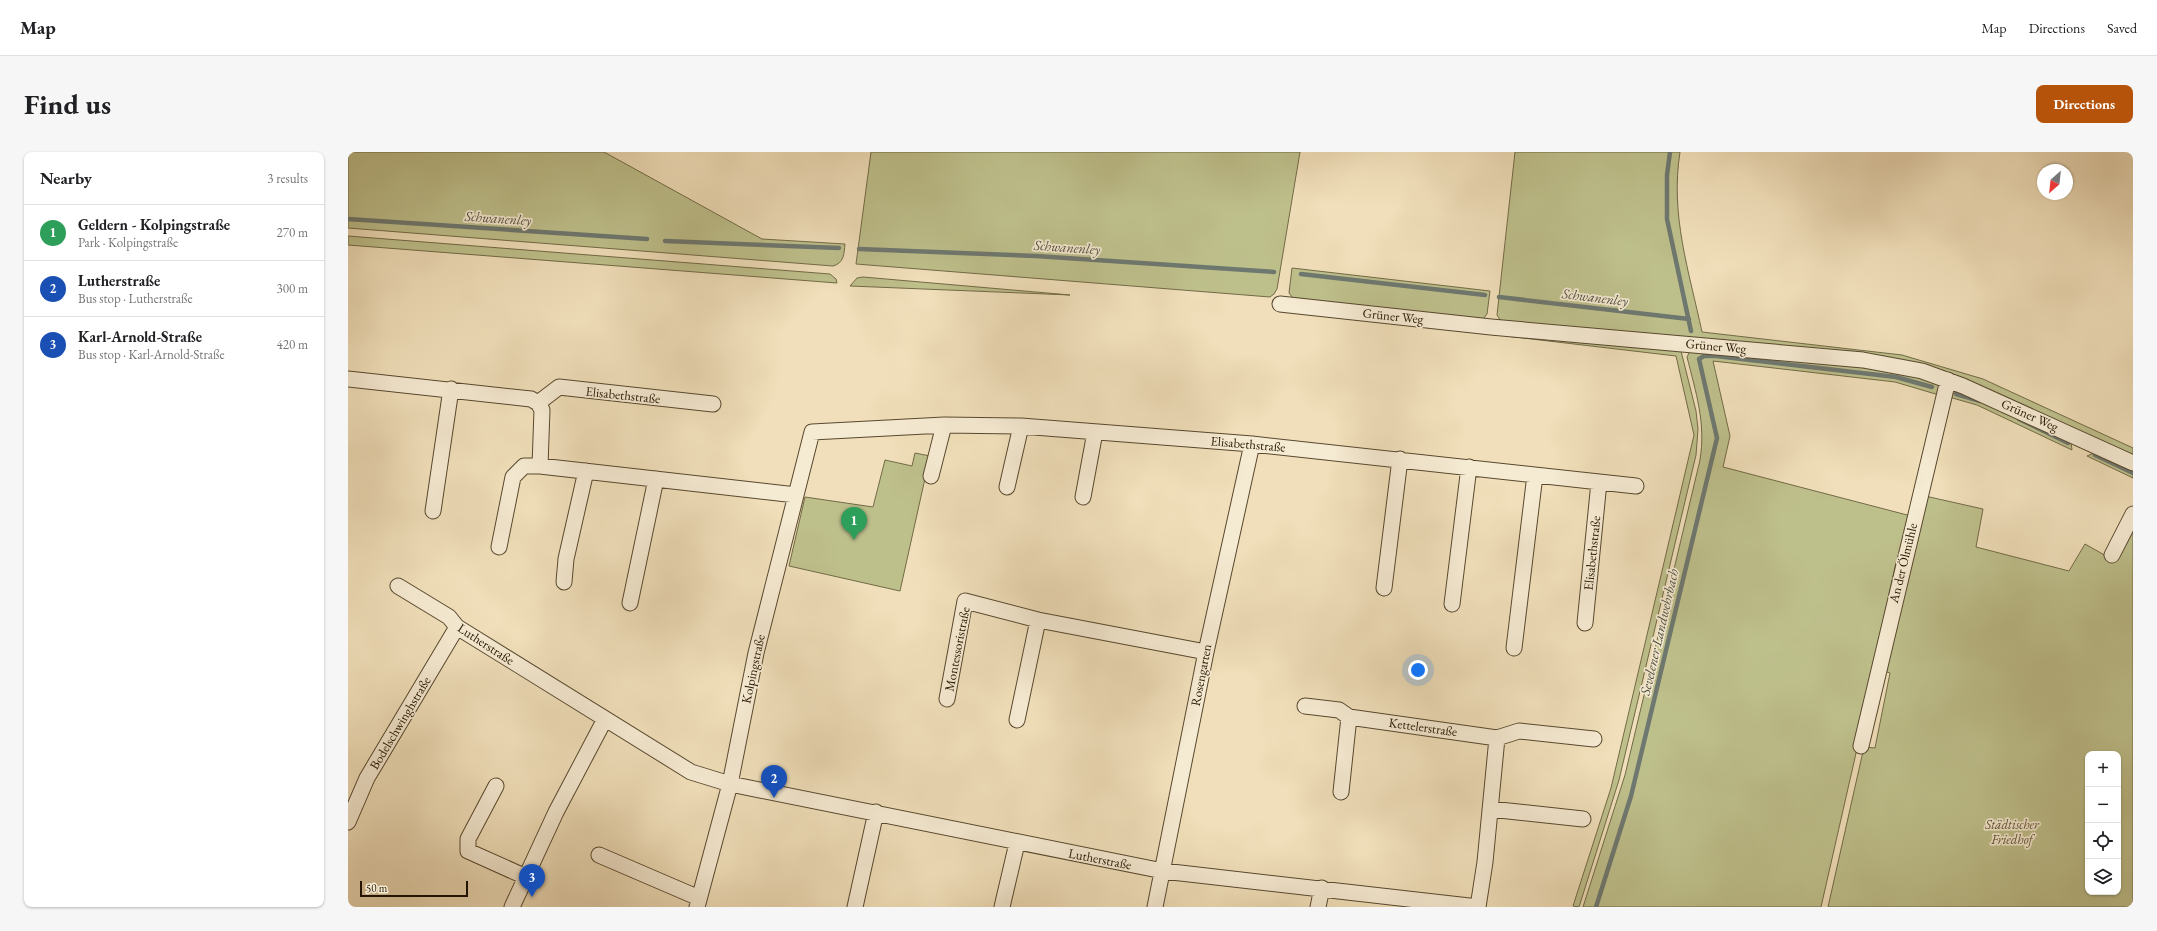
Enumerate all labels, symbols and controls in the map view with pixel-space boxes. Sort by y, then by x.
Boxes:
text: Map [20,15,56,40]
text: Map [1981,19,2007,37]
text: Directions [2029,19,2085,37]
text: Saved [2107,19,2137,37]
button: Directions [2036,85,2133,123]
text: Find us [24,86,111,122]
north arrow [2037,164,2073,200]
text: Nearby [40,167,92,189]
text: 3 results [267,170,308,187]
water label: Schwanenley [463,207,532,229]
text: Geldern - Kolpingstraße [78,215,230,234]
text: 1 [50,224,56,241]
text: 270 m [277,224,308,241]
text: Park · Kolpingstraße [78,234,178,251]
water label: Schwanenley [1032,236,1101,258]
text: Lutherstraße [78,271,160,290]
text: 2 [50,280,56,297]
text: 300 m [277,280,308,297]
water label: Schwanenley [1560,284,1629,310]
text: Bus stop · Lutherstraße [78,290,193,307]
street label: Grüner Weg [1362,304,1424,328]
text: Karl-Arnold-Straße [78,327,202,346]
street label: Grüner Weg [1685,335,1747,357]
text: 3 [50,336,56,353]
text: 420 m [277,336,308,353]
text: Bus stop · Karl-Arnold-Straße [78,346,225,363]
street label: Elisabethstraße [585,383,661,407]
street label: Grüner Weg [1999,395,2062,435]
street label: Elisabethstraße [1210,432,1286,456]
pin: 1 [841,507,867,540]
street label: Elisabethstraße [1580,515,1604,591]
street label: An der Ölmühle [1885,521,1921,606]
water label: Sevelener Landwehrbach [1635,567,1682,698]
street label: Montessoristraße [940,605,974,693]
street label: Lutherstraße [455,619,517,669]
street label: Kolpingstraße [737,633,769,705]
street label: Rosengarten [1187,642,1215,708]
your location [1408,660,1428,680]
street label: Bodelschwinghstraße [366,673,434,773]
street label: Kettelerstraße [1388,714,1458,740]
map controls [2085,751,2121,895]
button: + [2085,751,2121,787]
pin: 2 [761,765,787,798]
button: − [2085,787,2121,823]
park label: Städtischer Friedhof [1984,816,2040,848]
button: locate [2085,823,2121,859]
street label: Lutherstraße [1067,845,1133,873]
button: layers [2085,859,2121,895]
pin: 3 [519,864,545,897]
scale bar [360,879,468,898]
text: 50 m [366,881,387,895]

